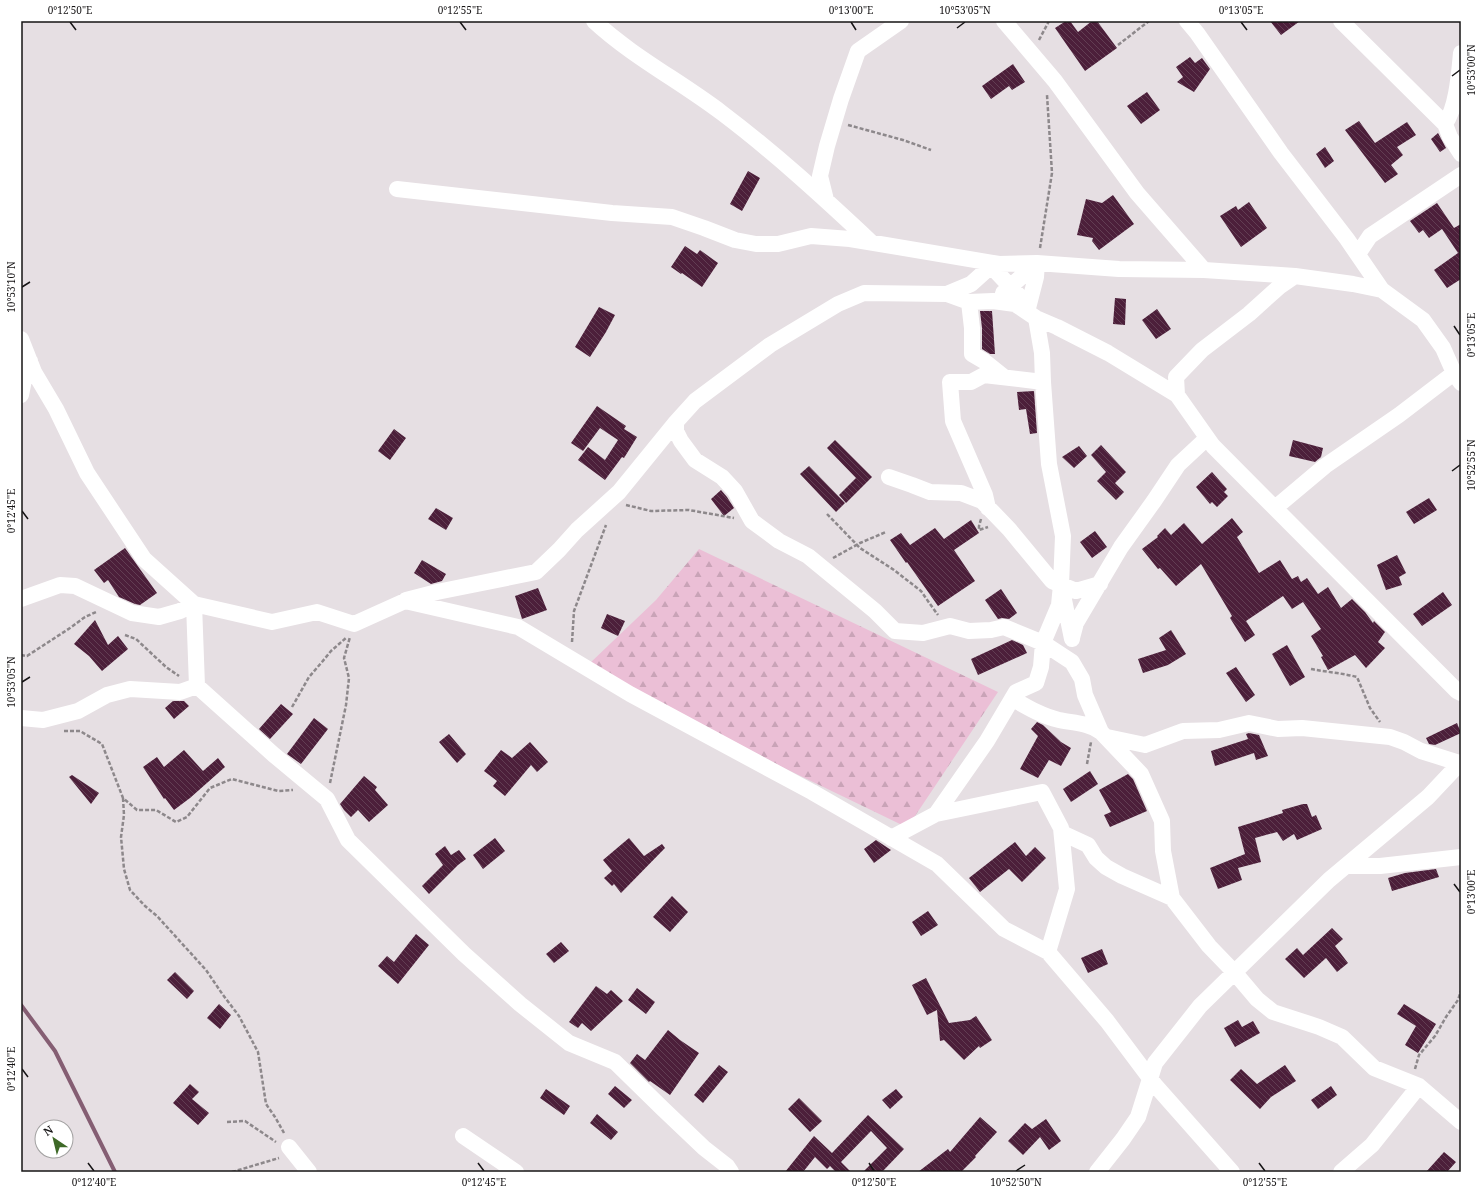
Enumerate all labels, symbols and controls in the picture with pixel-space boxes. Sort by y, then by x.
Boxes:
text: 0°12'50"E [48,3,92,17]
text: 0°12'55"E [438,3,482,17]
text: 0°13'00"E [829,3,873,17]
text: 10°53'05"N [939,3,991,17]
text: 0°13'05"E [1219,3,1263,17]
text: 10°53'00"N [1464,44,1478,96]
text: 10°53'10"N [4,261,18,313]
text: 0°13'05"E [1464,313,1478,357]
text: 10°52'55"N [1464,439,1478,491]
text: 0°12'45"E [4,489,18,533]
text: 10°53'05"N [4,656,18,708]
text: 0°13'00"E [1464,870,1478,914]
text: 0°12'40"E [4,1047,18,1091]
north arrow [34,1119,74,1159]
text: N [40,1122,56,1139]
text: 0°12'40"E [72,1175,116,1189]
text: 0°12'45"E [462,1175,506,1189]
text: 0°12'50"E [852,1175,896,1189]
text: 10°52'50"N [990,1175,1042,1189]
text: 0°12'55"E [1243,1175,1287,1189]

